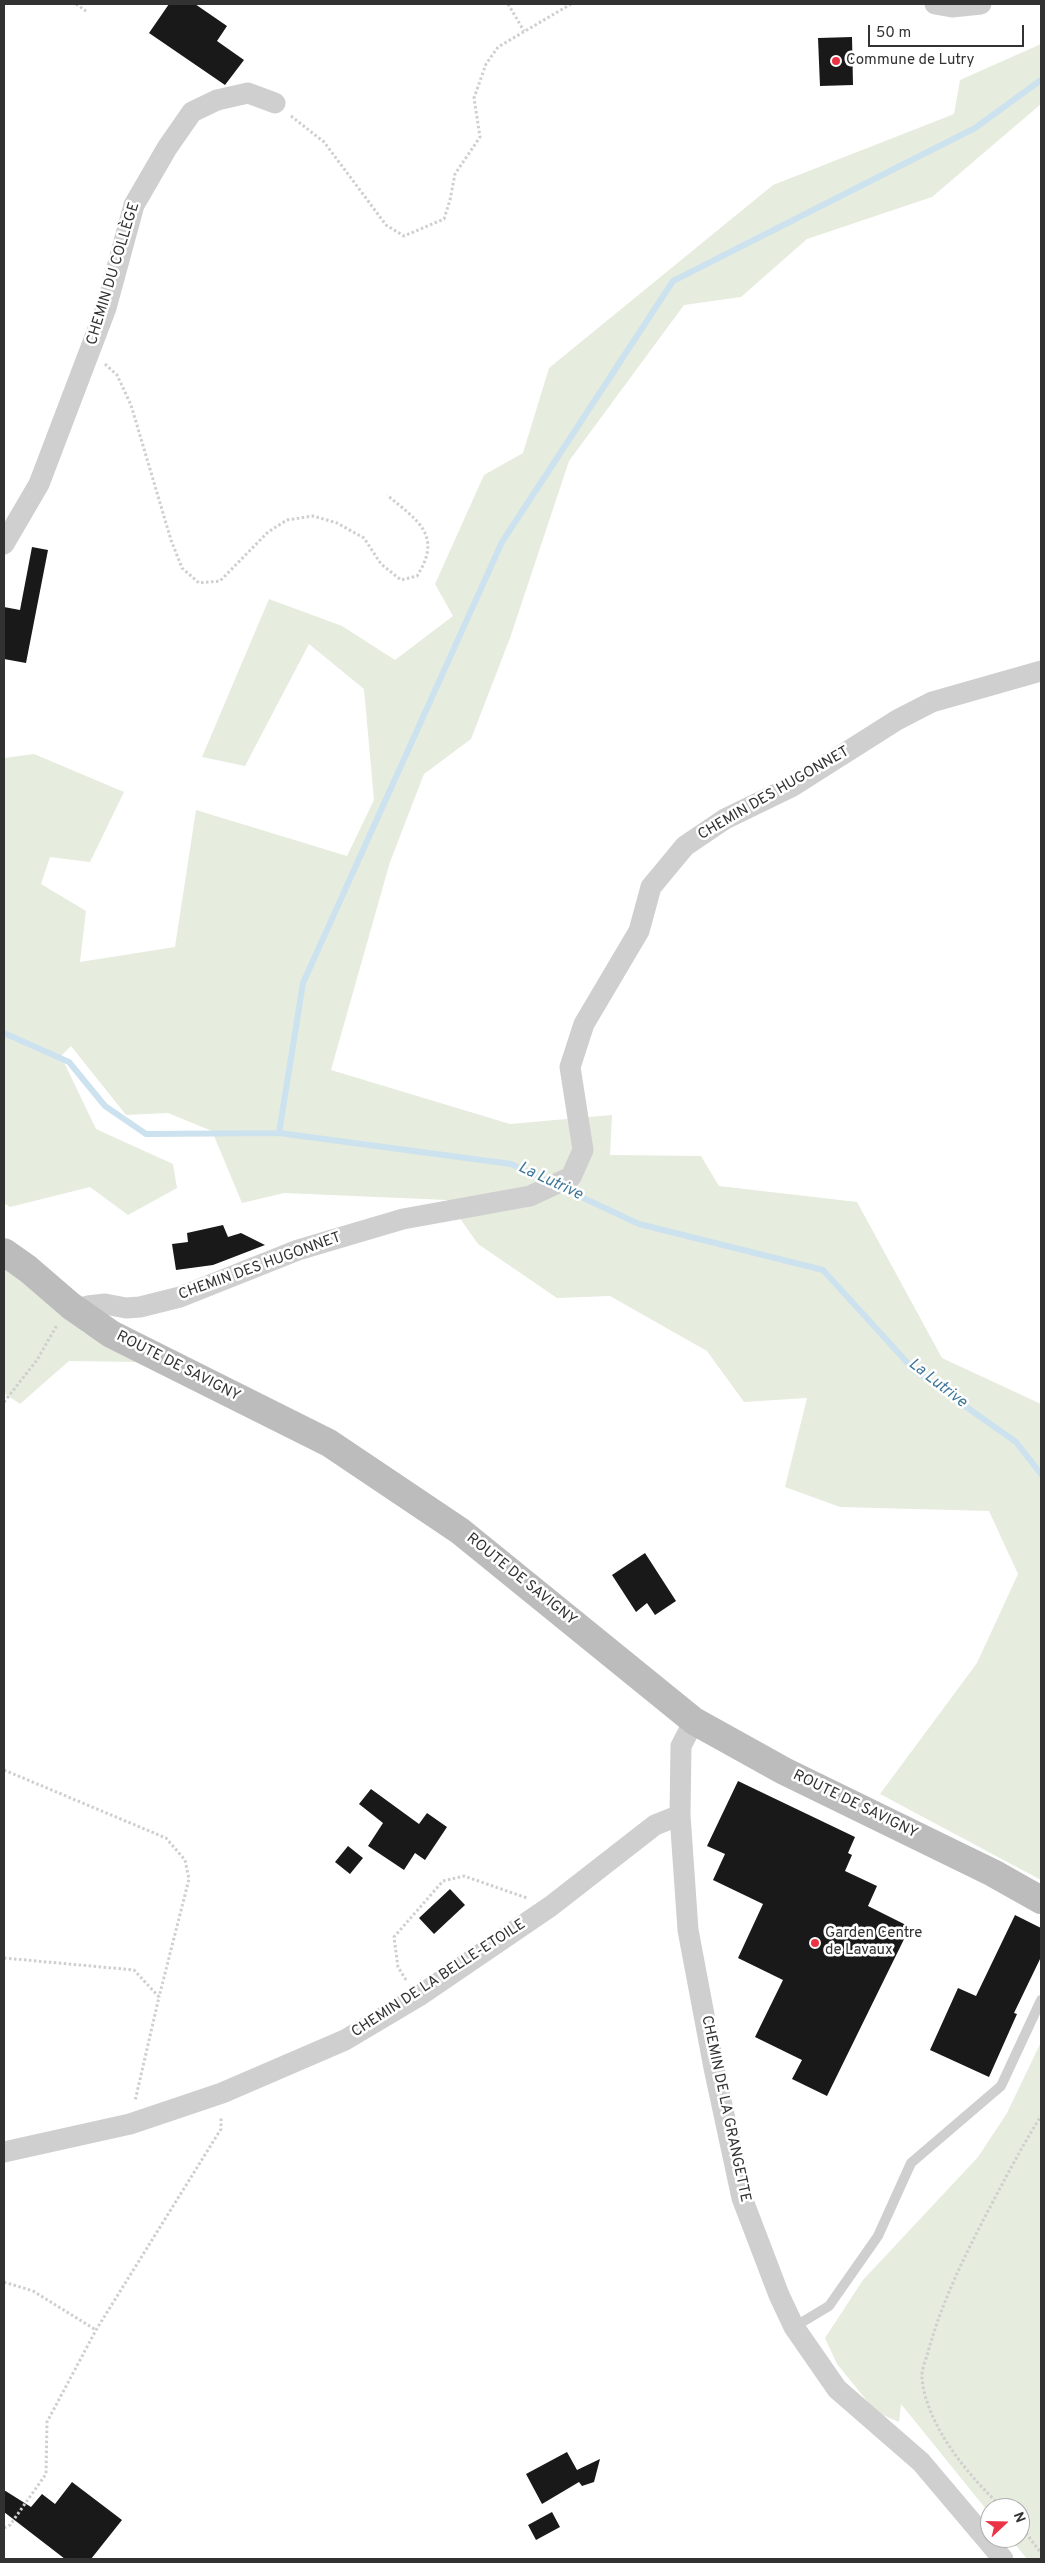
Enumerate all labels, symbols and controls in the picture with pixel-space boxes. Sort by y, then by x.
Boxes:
scale bar [870,15,1026,47]
text: 50 m [876,24,911,43]
place label: Commune de Lutry [846,52,974,70]
marker: Commune de Lutry [830,55,842,67]
street label: CHEMIN DU COLLÈGE [84,200,144,348]
street label: CHEMIN DES HUGONNET [695,743,853,845]
water label: La Lutrive [515,1159,585,1205]
street label: CHEMIN DES HUGONNET [176,1229,344,1305]
street label: ROUTE DE SAVIGNY [113,1328,243,1406]
water label: La Lutrive [904,1355,970,1413]
street label: ROUTE DE SAVIGNY [462,1530,580,1630]
street label: ROUTE DE SAVIGNY [790,1767,920,1843]
street label: CHEMIN DE LA BELLE-ETOILE [349,1916,529,2042]
place label: Garden Centre de Lavaux [825,1925,922,1960]
marker: Garden Centre de Lavaux [809,1937,821,1949]
street label: CHEMIN DE LA GRANGETTE [696,2014,754,2204]
north arrow [980,2498,1030,2548]
text: N [1009,2510,1028,2526]

